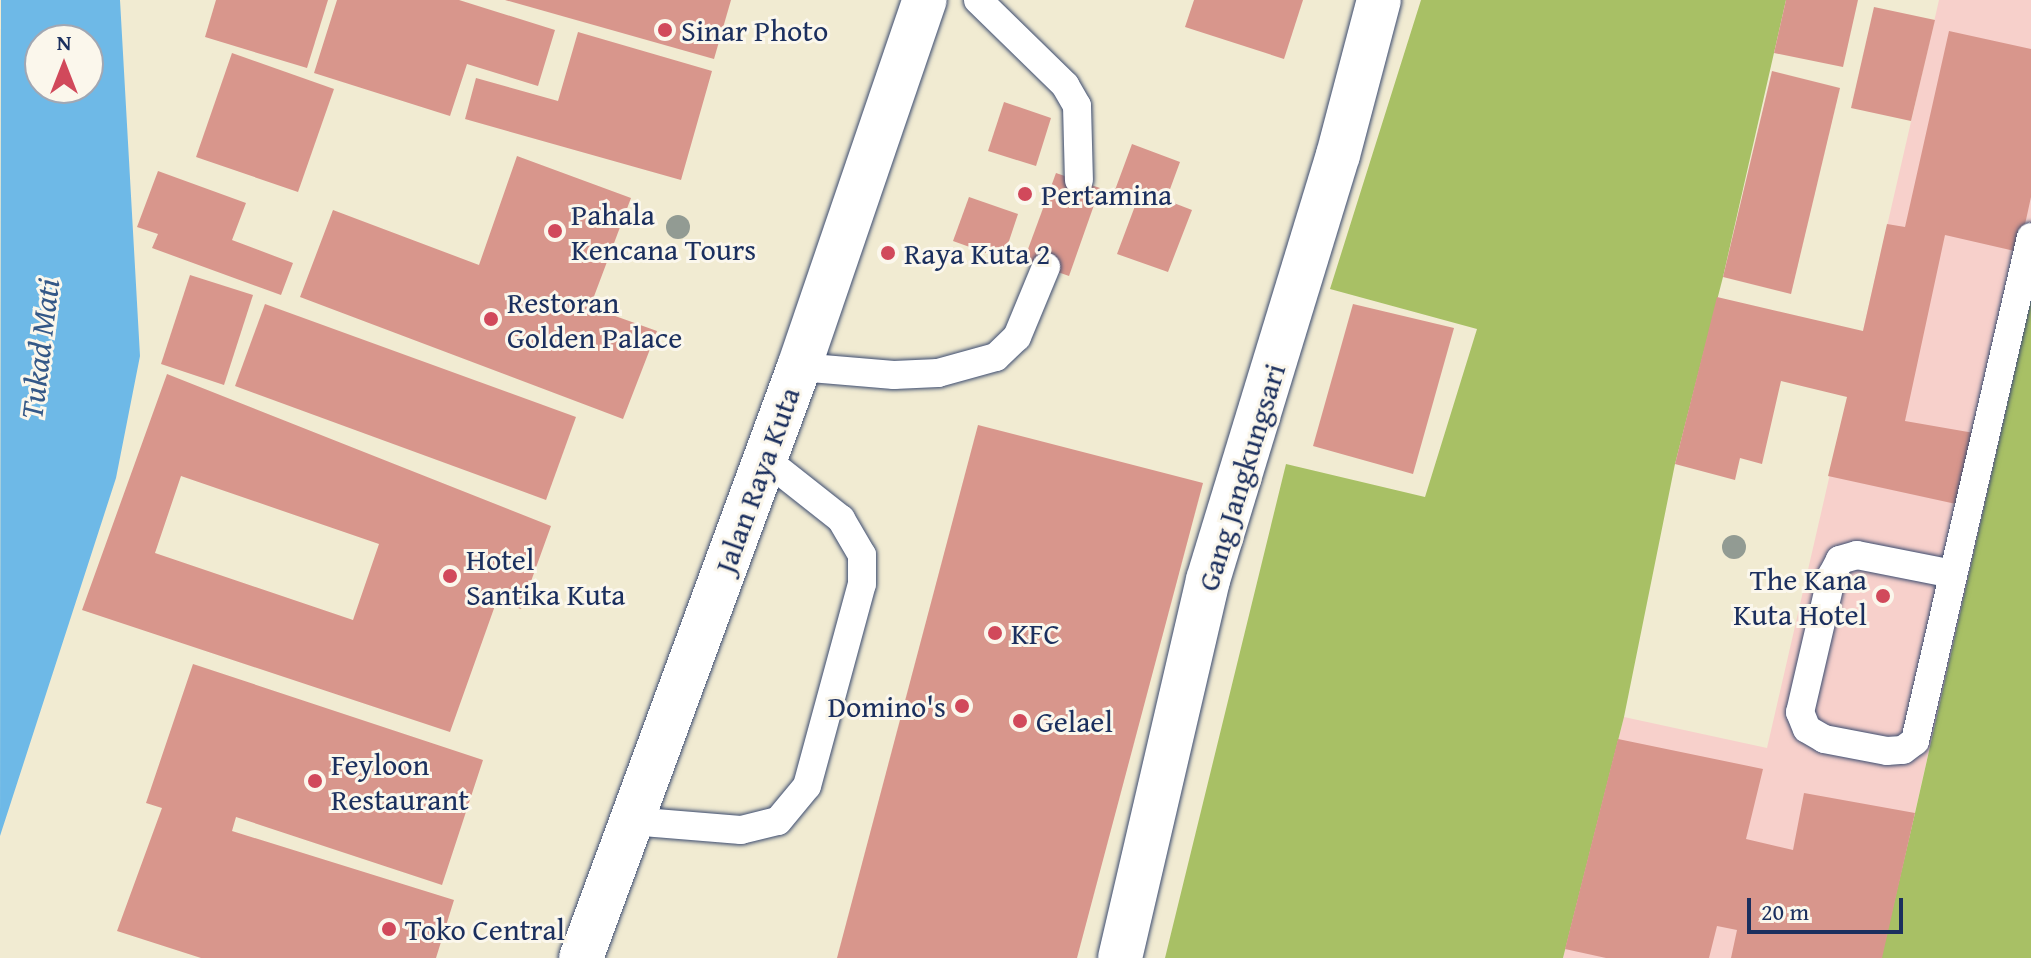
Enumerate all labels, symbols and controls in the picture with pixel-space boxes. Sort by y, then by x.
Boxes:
place label: Sinar Photo [681,12,828,48]
marker: Sinar Photo [656,21,674,39]
north arrow [24,24,104,104]
text: N [57,26,71,58]
place label: Pertamina [1041,176,1172,212]
marker: Pertamina [1016,185,1034,203]
place label: Pahala Kencana Tours [571,196,756,266]
marker: Pahala Kencana Tours [546,222,564,240]
place label: Raya Kuta 2 [904,235,1051,271]
marker: Raya Kuta 2 [879,244,897,262]
water label: Tukad Mati [12,276,68,422]
place label: Restoran Golden Palace [507,284,682,354]
marker: Restoran Golden Palace [482,310,500,328]
street label: Gang Jangkungsari [1189,359,1293,595]
street label: Jalan Raya Kuta [707,382,807,578]
place label: Hotel Santika Kuta [466,541,625,612]
place label: The Kana Kuta Hotel [1733,561,1867,632]
marker: Hotel Santika Kuta [441,567,459,585]
marker: The Kana Kuta Hotel [1874,587,1892,605]
place label: KFC [1011,615,1060,651]
marker: KFC [986,624,1004,642]
place label: Domino's [828,688,946,724]
marker: Domino's [953,697,971,715]
place label: Gelael [1036,703,1113,739]
marker: Gelael [1011,712,1029,730]
place label: Feyloon Restaurant [331,746,469,816]
marker: Feyloon Restaurant [306,772,324,790]
scale bar [1751,882,1907,932]
text: 20 m [1761,894,1809,929]
place label: Toko Central [405,911,565,947]
marker: Toko Central [380,920,398,938]

